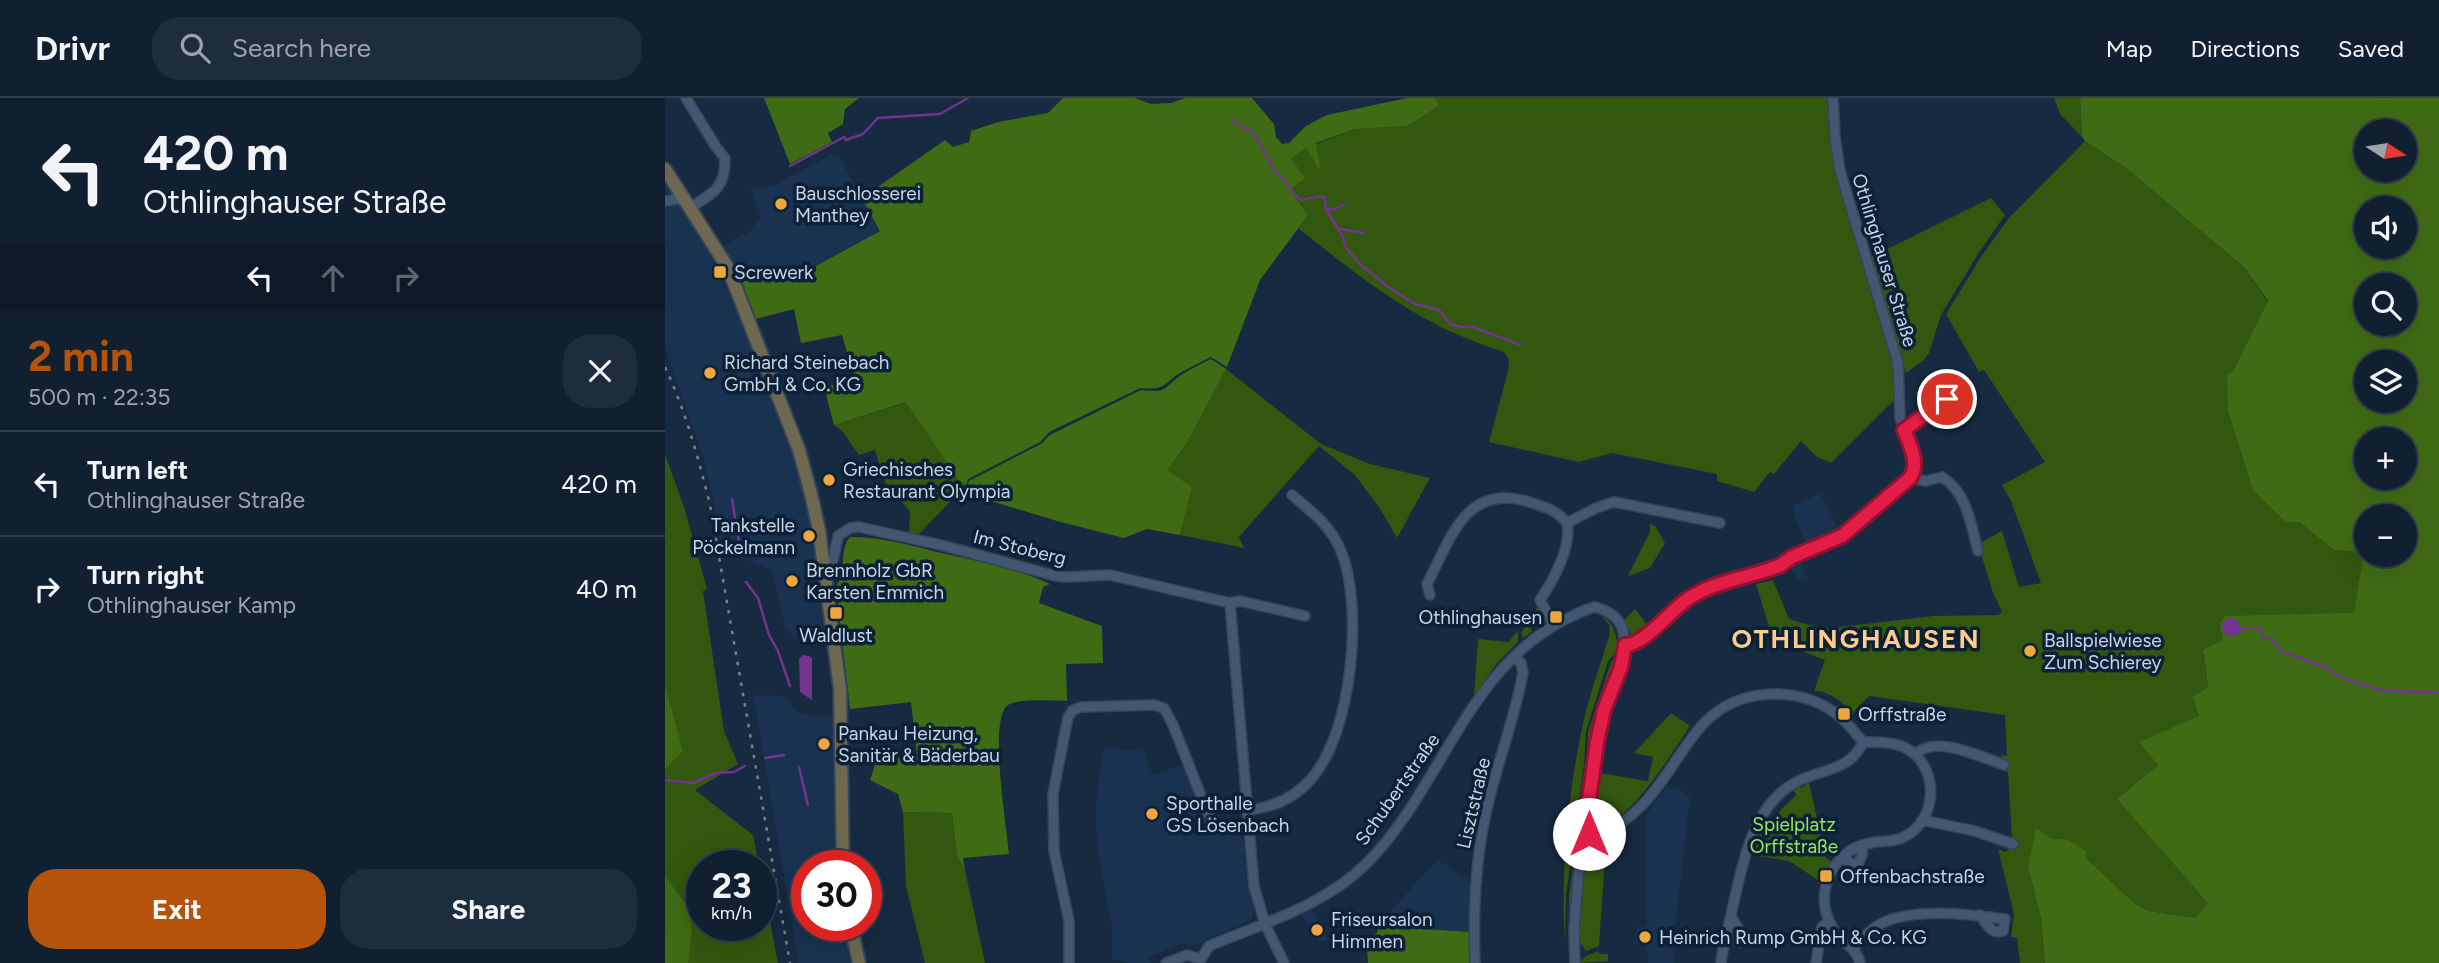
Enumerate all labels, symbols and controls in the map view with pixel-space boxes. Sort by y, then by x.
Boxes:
search box [152,17,642,80]
text: Drivr [35,29,110,68]
icon: search [176,29,214,67]
text: Search here [232,32,371,64]
text: Map [2106,34,2152,63]
text: Directions [2190,34,2300,63]
text: Saved [2338,34,2404,63]
north arrow [2354,119,2417,182]
map controls [2354,119,2417,567]
text: 420 m [143,123,289,182]
icon: left [28,126,119,217]
street label: Othlinghauser Straße [1847,171,1922,350]
place label: Bauschlosserei Manthey [795,182,921,227]
text: Othlinghauser Straße [143,183,446,221]
marker: Bauschlosserei Manthey [773,196,789,212]
button: sound [2354,196,2417,259]
icon: left [241,259,279,297]
icon: ahead [314,259,352,297]
icon: right [387,259,425,297]
place label: Screwerk [734,261,814,284]
marker: Screwerk [712,264,728,280]
button: search [2354,273,2417,336]
text: 2 min [28,331,134,382]
button: close [563,334,637,408]
button: layers [2354,350,2417,413]
place label: Richard Steinebach GmbH & Co. KG [724,351,889,396]
marker: Richard Steinebach GmbH & Co. KG [702,365,718,381]
pin [1917,369,1977,429]
icon: arrive [1928,380,1966,418]
text: 500 m · 22:35 [28,383,170,411]
button: + [2354,427,2417,490]
text: Turn left [87,454,188,486]
place label: Griechisches Restaurant Olympia [843,458,1011,503]
icon: left [28,465,66,503]
text: 420 m [561,468,637,500]
marker: Griechisches Restaurant Olympia [821,472,837,488]
text: Othlinghauser Straße [87,486,305,514]
button: − [2354,504,2417,567]
place label: Tankstelle Pöckelmann [692,514,795,559]
street label: Im Stoberg [971,525,1069,570]
marker: Tankstelle Pöckelmann [801,528,817,544]
text: Turn right [87,559,204,591]
place label: Brennholz GbR Karsten Emmich [806,559,944,604]
icon: right [28,570,66,608]
text: 40 m [576,573,637,605]
marker: Brennholz GbR Karsten Emmich [784,573,800,589]
text: Othlinghauser Kamp [87,591,296,619]
marker: Waldlust [828,605,844,621]
place label: Othlinghausen [1418,606,1542,629]
marker: Othlinghausen [1548,609,1564,625]
district label: OTHLINGHAUSEN [1731,623,1981,655]
place label: Waldlust [799,624,873,647]
place label: Ballspielwiese Zum Schierey [2044,629,2162,674]
marker: Ballspielwiese Zum Schierey [2022,643,2038,659]
place label: Orffstraße [1858,703,1946,726]
marker: Orffstraße [1836,706,1852,722]
place label: Pankau Heizung, Sanitär & Bäderbau [838,722,1000,767]
street label: Schubertstraße [1350,729,1445,850]
marker: Pankau Heizung, Sanitär & Bäderbau [816,736,832,752]
street label: Lisztstraße [1452,755,1495,851]
place label: Sporthalle GS Lösenbach [1166,792,1289,837]
position arrow [1552,797,1626,871]
marker: Sporthalle GS Lösenbach [1144,806,1160,822]
park label: Spielplatz Orffstraße [1750,813,1838,858]
speed limit sign: 30 [791,850,882,941]
text: 23 [712,865,751,907]
place label: Offenbachstraße [1840,865,1985,888]
marker: Offenbachstraße [1818,868,1834,884]
button: Exit [28,869,326,949]
button: Share [340,869,637,949]
text: km/h [711,902,752,924]
place label: Friseursalon Himmen [1331,908,1433,953]
marker: Friseursalon Himmen [1309,922,1325,938]
place label: Heinrich Rump GmbH & Co. KG [1659,926,1927,949]
marker: Heinrich Rump GmbH & Co. KG [1637,929,1653,945]

